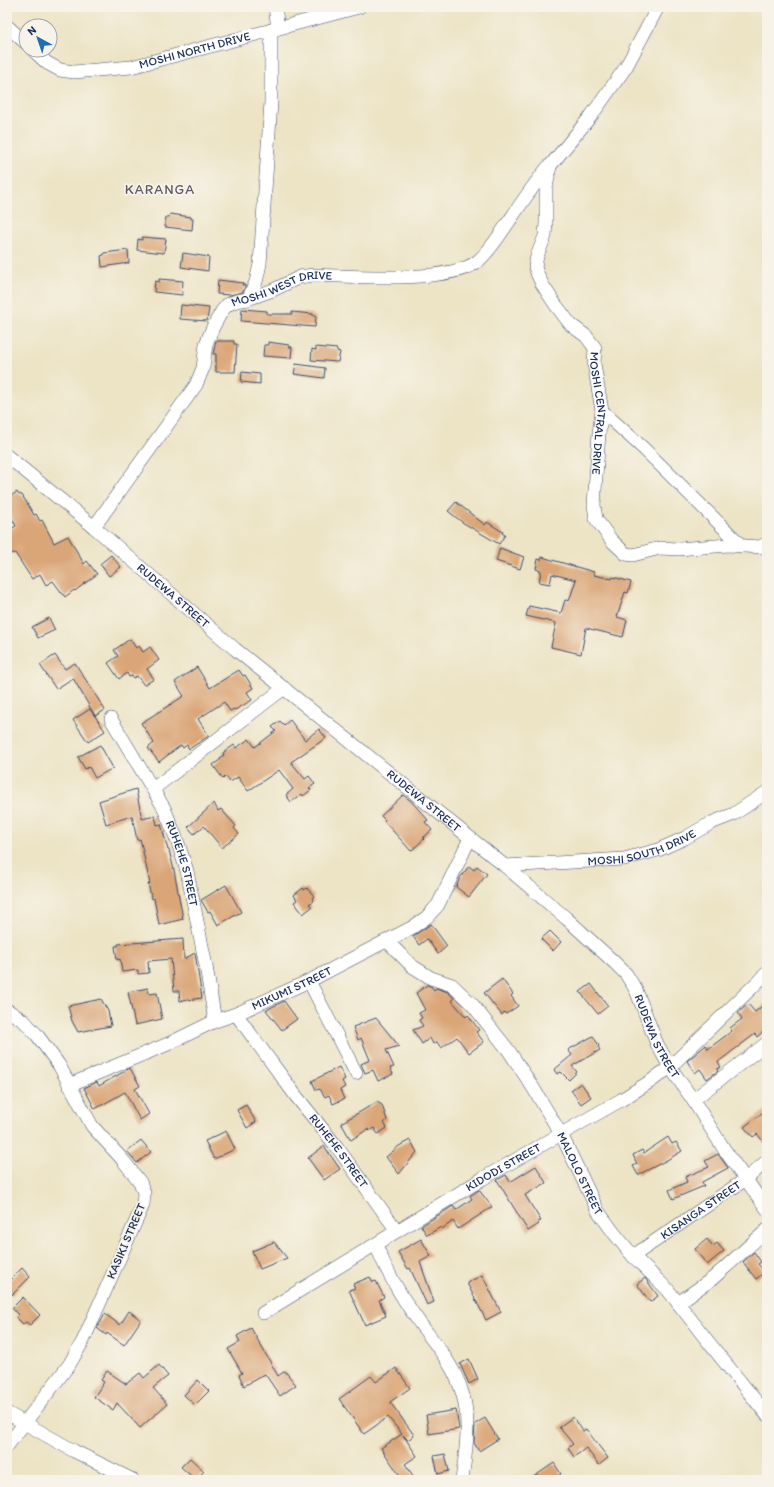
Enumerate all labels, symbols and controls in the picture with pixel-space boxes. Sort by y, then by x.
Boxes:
north arrow [18,18,58,58]
text: N [25,23,39,38]
street label: MOSHI NORTH DRIVE [138,29,252,72]
district label: KARANGA [125,181,195,198]
street label: MOSHI WEST DRIVE [229,268,333,309]
street label: MOSHI CENTRAL DRIVE [587,351,609,476]
street label: RUDEWA STREET [134,560,212,631]
street label: RUDEWA STREET [384,767,464,835]
street label: RUHEHE STREET [163,818,201,908]
street label: MOSHI SOUTH DRIVE [587,826,699,868]
street label: MIKUMI STREET [249,963,334,1013]
street label: RUDEWA STREET [631,992,683,1081]
street label: RUHEHE STREET [306,1111,371,1191]
street label: MALOLO STREET [554,1130,606,1218]
street label: KIDODI STREET [463,1140,544,1194]
street label: KISANGA STREET [658,1177,744,1242]
street label: KASIKI STREET [104,1201,148,1281]

